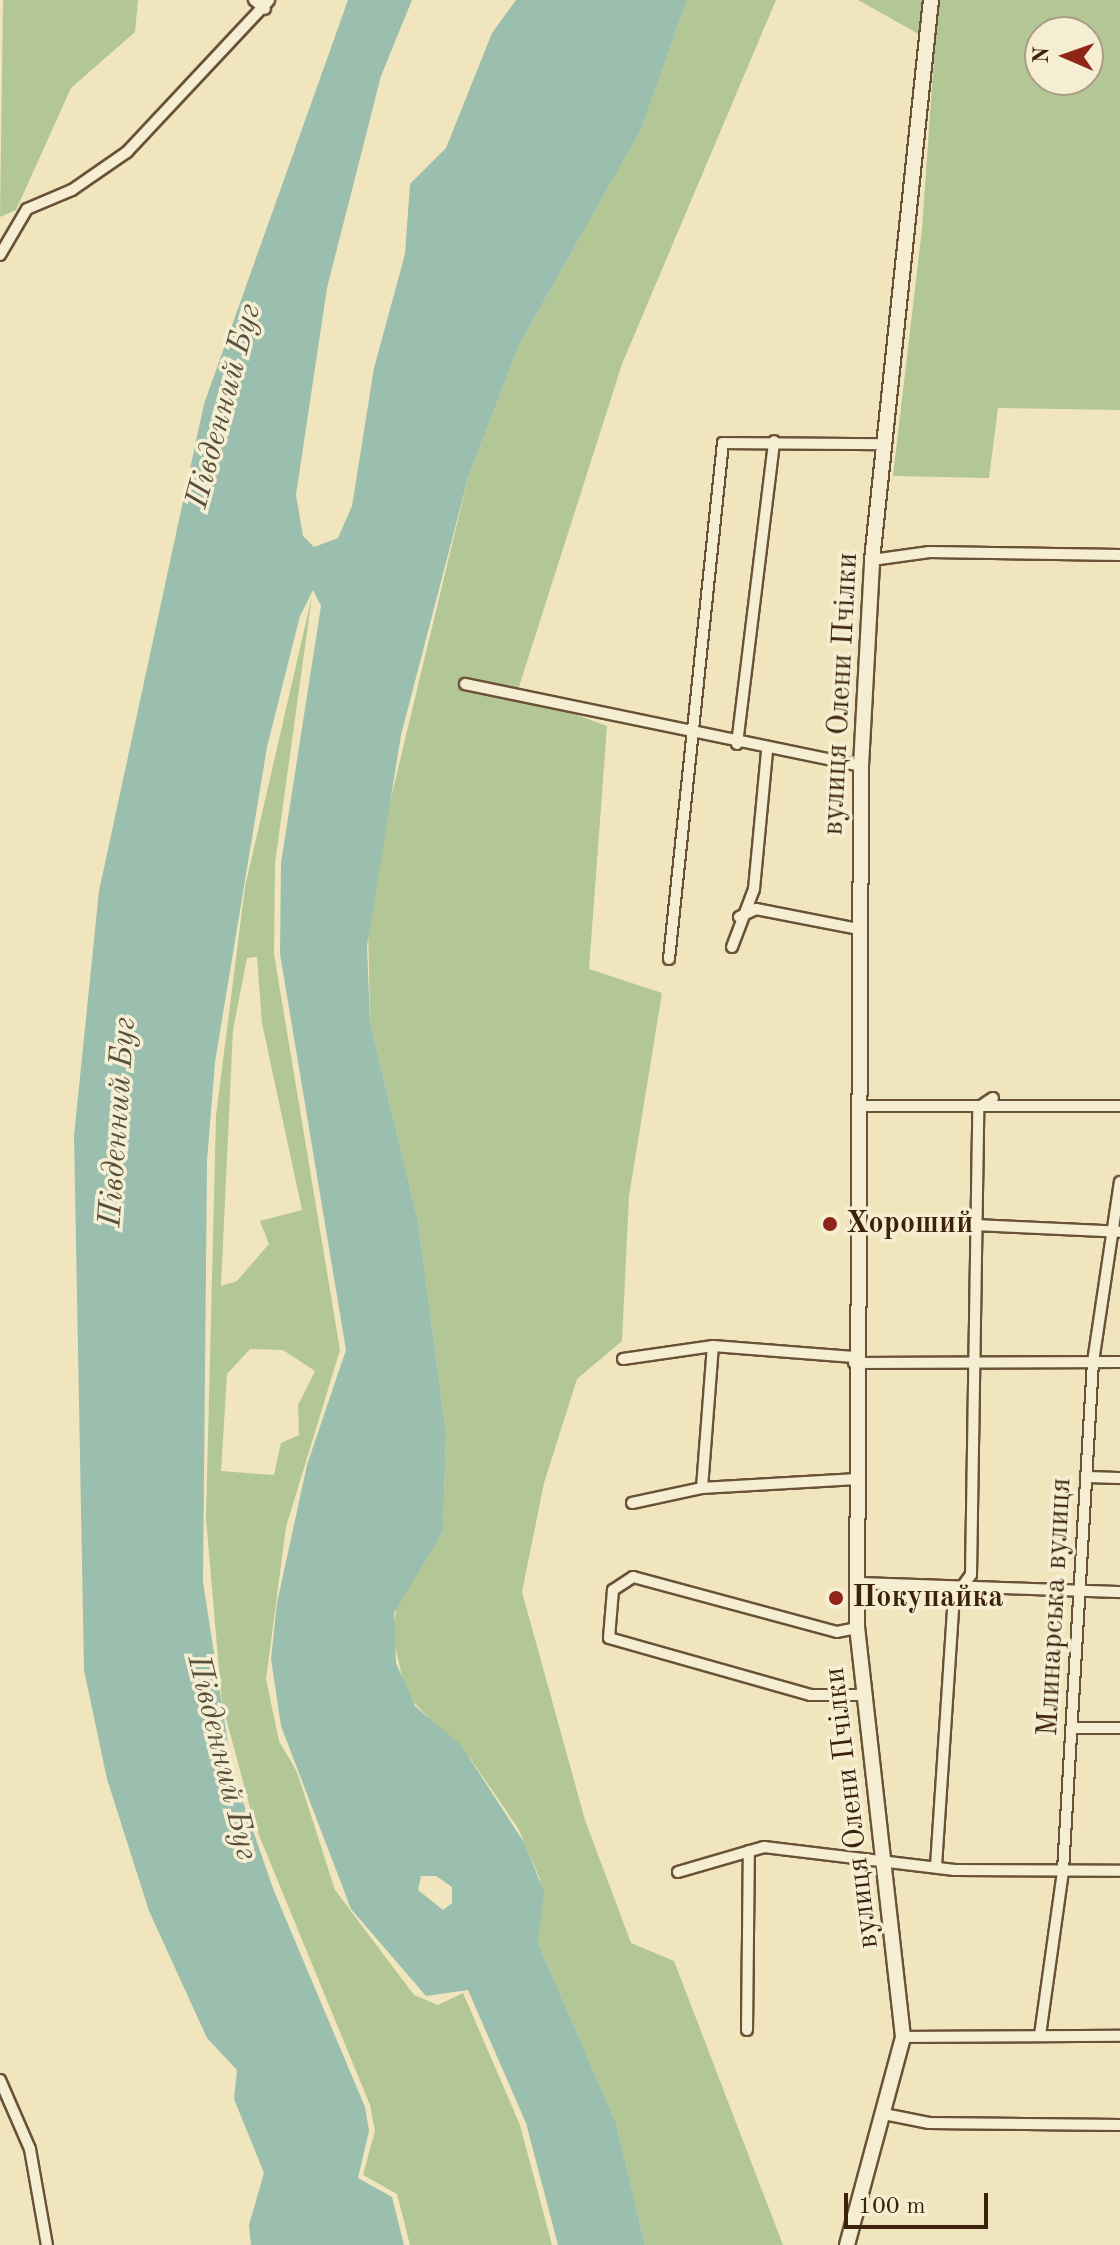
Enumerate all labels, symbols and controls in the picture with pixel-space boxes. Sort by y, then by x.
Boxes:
north arrow [1024,16,1104,96]
text: N [1031,46,1053,64]
water label: Південний Буг [179,299,271,513]
street label: вулиця Олени Пчілки [816,552,866,836]
water label: Південний Буг [92,1016,146,1228]
place label: Хороший [846,1206,973,1242]
marker: Хороший [821,1215,839,1233]
street label: Млинарська вулиця [1030,1477,1080,1737]
place label: Покупайка [852,1580,1003,1616]
marker: Покупайка [827,1589,845,1607]
water label: Південний Буг [177,1651,265,1865]
street label: вулиця Олени Пчілки [817,1665,887,1951]
scale bar [848,2177,992,2227]
text: 100 m [858,2195,926,2219]

